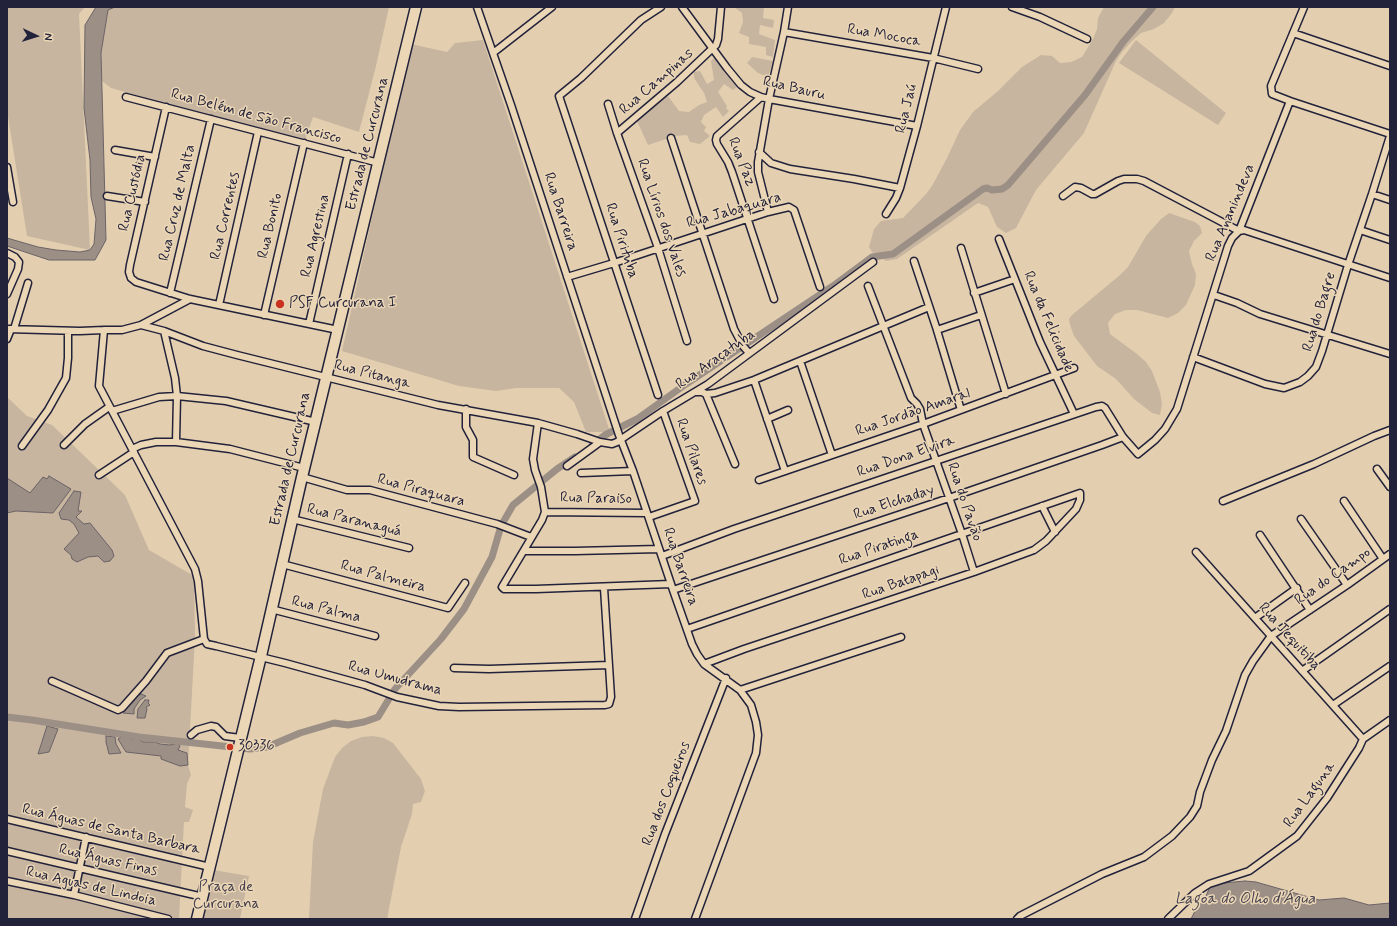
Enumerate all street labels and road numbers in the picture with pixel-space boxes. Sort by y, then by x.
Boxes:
street label: Rua Mococa [846,21,922,51]
street label: Rua Campinas [616,45,698,119]
street label: Rua Bauru [761,73,827,105]
street label: Estrada de Curcurana [343,75,393,213]
street label: Rua Jaú [892,83,922,135]
street label: Rua Belém de São Francisco [169,86,343,148]
street label: Rua Paz [723,135,759,189]
street label: Rua Cruz de Malta [156,143,200,263]
street label: Rua Custódia [115,153,151,233]
street label: Rua Lírios dos Vales [632,156,690,280]
street label: Rua Ananindeva [1202,162,1260,264]
street label: Rua Correntes [207,170,245,262]
street label: Rua Barreira [539,171,581,253]
street label: Rua Jabaquara [685,189,783,233]
street label: Rua Bonito [255,191,287,261]
street label: Rua Agrestina [298,193,334,279]
street label: Rua Pirituba [600,201,642,281]
street label: Rua da Felicidade [1019,269,1077,375]
street label: Rua do Bagre [1299,270,1341,354]
street label: Rua Araçatuba [673,326,759,394]
street label: Rua Pitanga [332,357,412,393]
street label: Rua Jordão Amaral [853,385,973,441]
street label: Estrada de Curcurana [267,390,315,528]
street label: Rua Pilares [671,416,711,488]
street label: Rua Dona Elvira [855,432,957,482]
street label: Rua do Pavão [942,460,986,544]
street label: Rua Piraquara [375,471,467,511]
street label: Rua Elchaday [851,482,937,524]
street label: Rua Paraiso [560,489,632,509]
street label: Rua Paranaguá [305,501,403,541]
street label: Rua Barreira [658,526,702,608]
street label: Rua Piratinga [837,526,921,570]
street label: Rua do Campo [1291,544,1375,610]
street label: Rua Palmeira [338,557,428,597]
street label: Rua Batapagi [860,561,942,605]
street label: Rua Palma [290,593,362,627]
street label: Rua Jequitiba [1254,599,1324,675]
street label: Rua Umudrama [346,658,444,700]
street label: Rua dos Coqueiros [639,739,695,849]
street label: Rua Laguna [1280,759,1340,831]
street label: Rua Águas de Santa Barbara [20,801,202,859]
street label: Rua Águas Finas [57,841,159,881]
street label: Rua Aguas de Lindoia [24,863,158,911]

